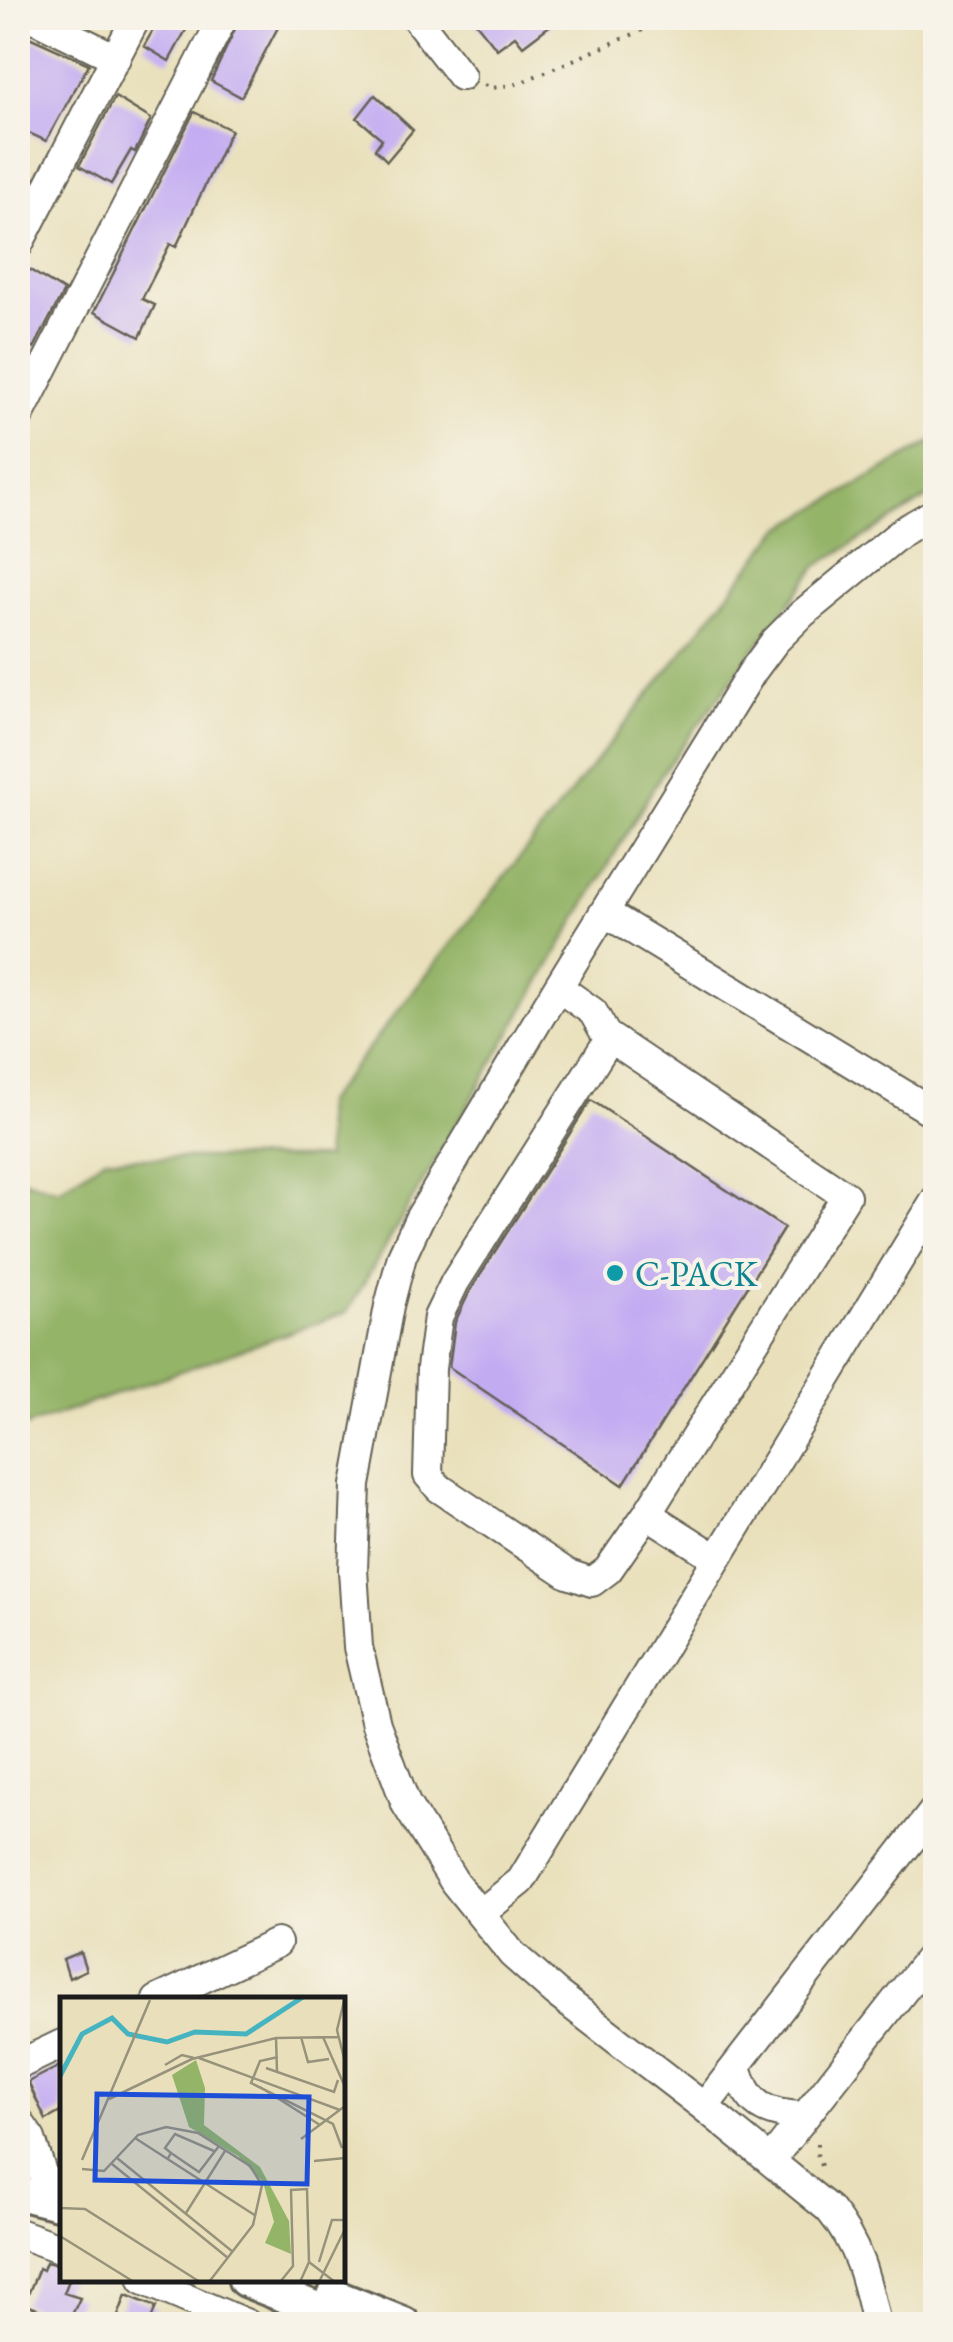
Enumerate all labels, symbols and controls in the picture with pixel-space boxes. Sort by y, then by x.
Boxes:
place label: C-PACK [635,1251,759,1296]
marker: C-PACK [604,1262,626,1284]
inset map [60,1997,345,2282]

